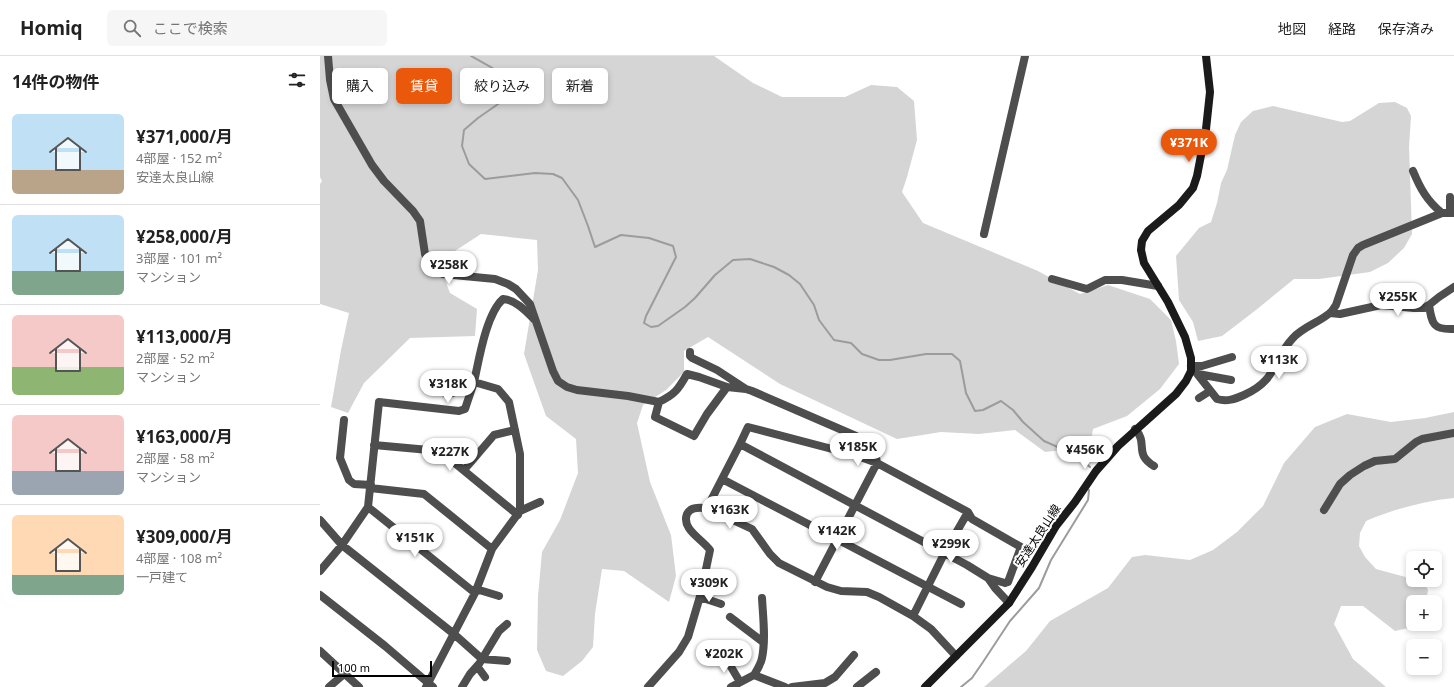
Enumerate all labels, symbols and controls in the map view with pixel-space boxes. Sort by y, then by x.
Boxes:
search box [107,10,387,46]
text: Homiq [20,15,83,41]
icon: search [121,17,143,39]
text: ここで検索 [153,18,228,38]
text: 地図 [1278,19,1306,38]
text: 経路 [1328,19,1356,38]
text: 保存済み [1378,19,1434,38]
chip: 購入 [332,68,388,104]
chip: 賃貸 [396,68,452,104]
chip: 絞り込み [460,68,544,104]
chip: 新着 [552,68,608,104]
icon: filters [286,69,308,91]
text: 14件の物件 [12,70,99,93]
text: ¥371,000/月 [136,125,233,148]
pin: ¥371K [1161,129,1217,163]
icon: home [44,130,92,178]
text: ¥371K [1170,133,1208,151]
text: 4部屋 · 152 m² [136,149,222,167]
text: 安達太良山線 [136,168,214,186]
text: ¥258,000/月 [136,225,233,248]
icon: home [44,231,92,279]
text: 3部屋 · 101 m² [136,249,222,267]
pin: ¥258K [421,251,477,285]
text: ¥258K [430,255,468,273]
text: マンション [136,268,201,286]
pin: ¥255K [1370,283,1426,317]
text: ¥255K [1379,287,1417,305]
text: ¥113,000/月 [136,325,233,348]
icon: home [44,331,92,379]
pin: ¥113K [1251,346,1307,380]
text: 2部屋 · 52 m² [136,349,215,367]
text: ¥113K [1260,350,1298,368]
text: マンション [136,368,201,386]
pin: ¥318K [420,370,476,404]
text: ¥318K [429,374,467,392]
text: ¥163,000/月 [136,425,233,448]
icon: home [44,431,92,479]
pin: ¥185K [830,433,886,467]
pin: ¥456K [1057,436,1113,470]
text: ¥185K [839,437,877,455]
pin: ¥227K [422,438,478,472]
text: ¥456K [1066,440,1104,458]
text: ¥227K [431,442,469,460]
text: 2部屋 · 58 m² [136,449,215,467]
text: マンション [136,468,201,486]
pin: ¥163K [702,496,758,530]
text: ¥163K [711,500,749,518]
street label: 安達太良山線 [1011,501,1064,571]
pin: ¥142K [809,517,865,551]
text: ¥142K [818,521,856,539]
pin: ¥151K [387,524,443,558]
text: ¥309,000/月 [136,525,233,548]
text: ¥151K [396,528,434,546]
pin: ¥299K [923,530,979,564]
icon: home [44,531,92,579]
text: ¥299K [932,534,970,552]
text: 4部屋 · 108 m² [136,549,222,567]
map controls [1406,551,1442,675]
button: locate [1406,551,1442,587]
text: 一戸建て [136,568,188,586]
pin: ¥309K [681,569,737,603]
text: ¥309K [690,573,728,591]
button: + [1406,595,1442,631]
button: − [1406,639,1442,675]
pin: ¥202K [696,640,752,674]
text: ¥202K [705,644,743,662]
scale bar [332,659,432,678]
text: 100 m [338,660,370,675]

